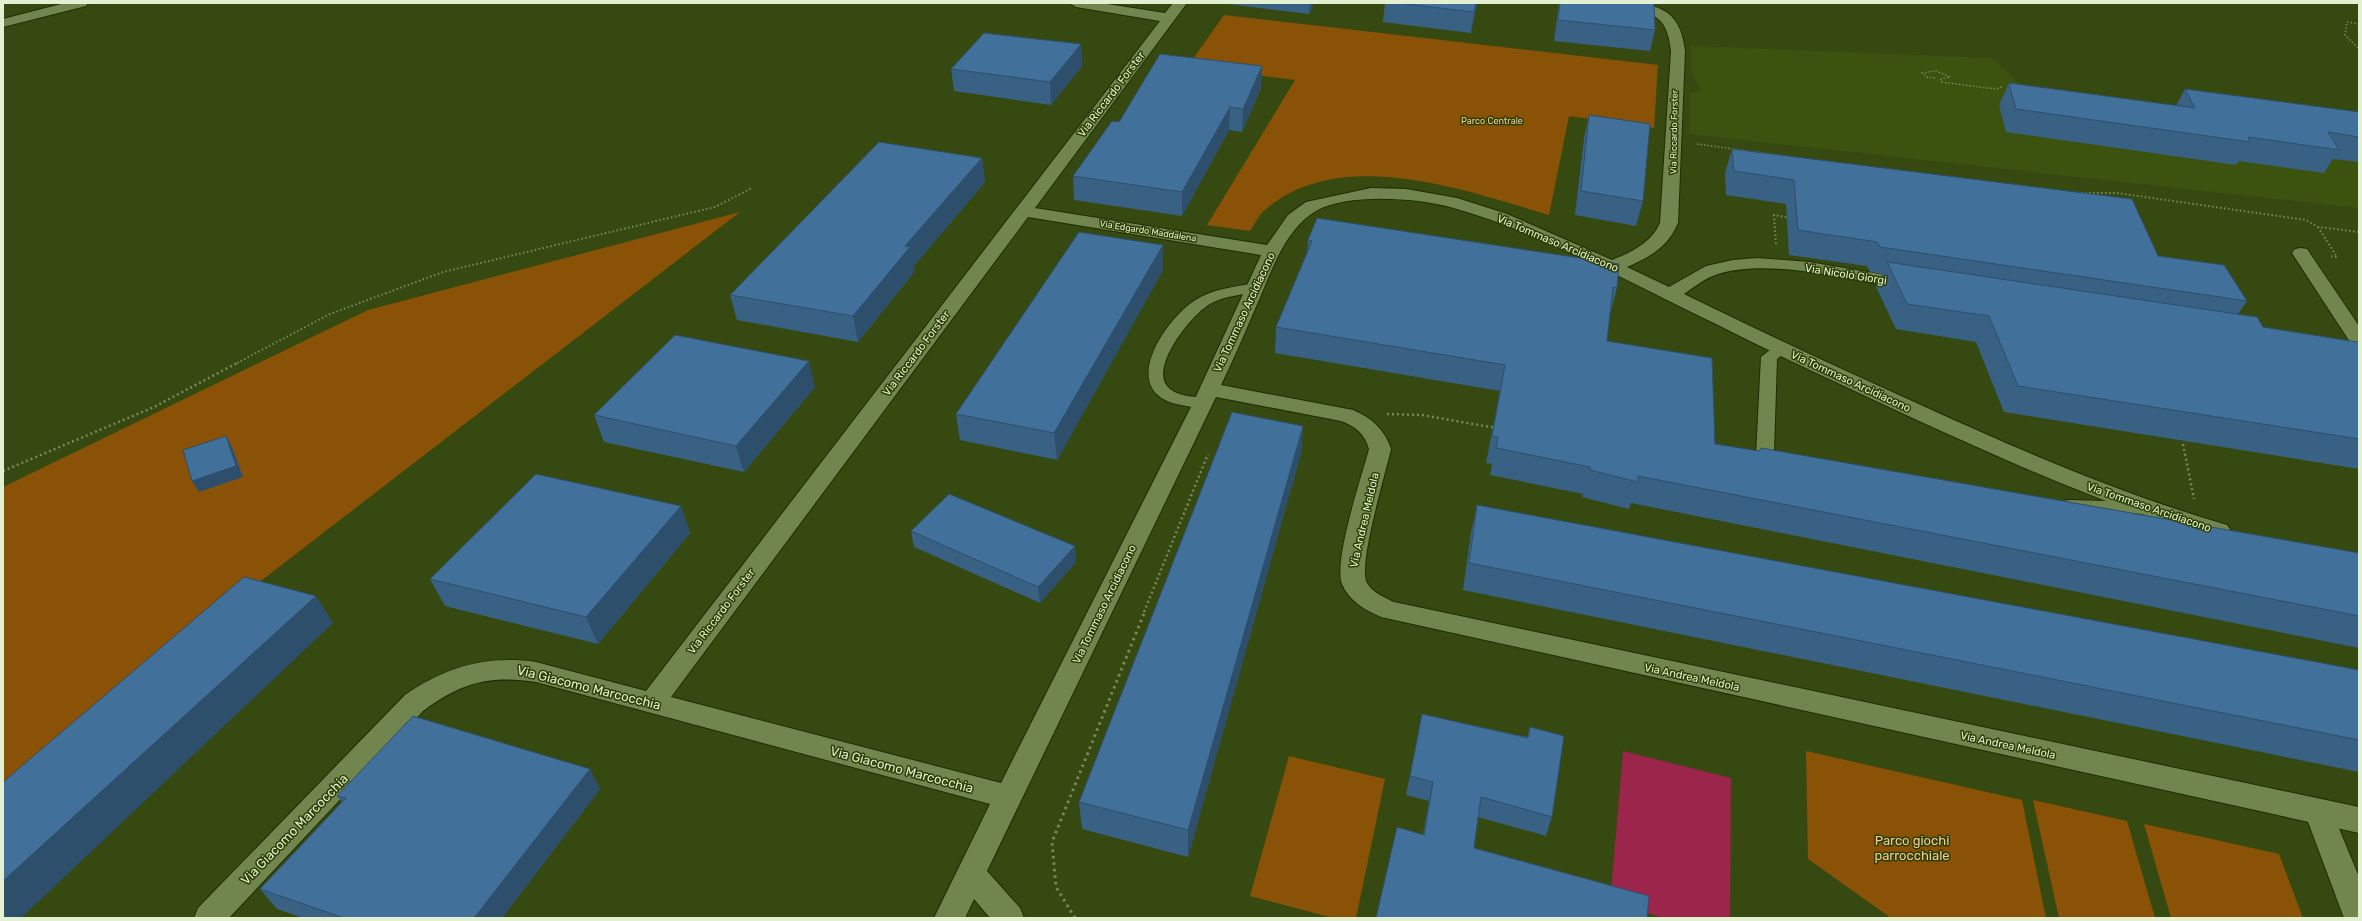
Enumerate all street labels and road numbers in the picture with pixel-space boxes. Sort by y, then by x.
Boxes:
street label: Via Riccardo Forster [1075,48,1148,139]
street label: Via Riccardo Forster [1668,89,1680,174]
street label: Via Tommaso Arcidiacono [1495,212,1621,275]
street label: Via Edgardo Maddalena [1099,218,1197,244]
street label: Via Tommaso Arcidiacono [1211,250,1278,374]
street label: Via Nicolò Giorgi [1804,262,1888,287]
street label: Via Riccardo Forster [880,307,953,398]
street label: Via Tommaso Arcidiacono [1789,348,1913,415]
street label: Via Andrea Meldola [1347,471,1382,569]
street label: Via Tommaso Arcidiacono [2085,480,2213,535]
street label: Via Tommaso Arcidiacono [1070,543,1139,666]
street label: Via Riccardo Forster [685,565,758,656]
street label: Via Andrea Meldola [1643,661,1741,694]
street label: Via Giacomo Marcocchia [515,662,662,713]
street label: Via Andrea Meldola [1959,729,2057,762]
street label: Via Giacomo Marcocchia [829,743,975,796]
street label: Via Giacomo Marcocchia [238,771,351,888]

